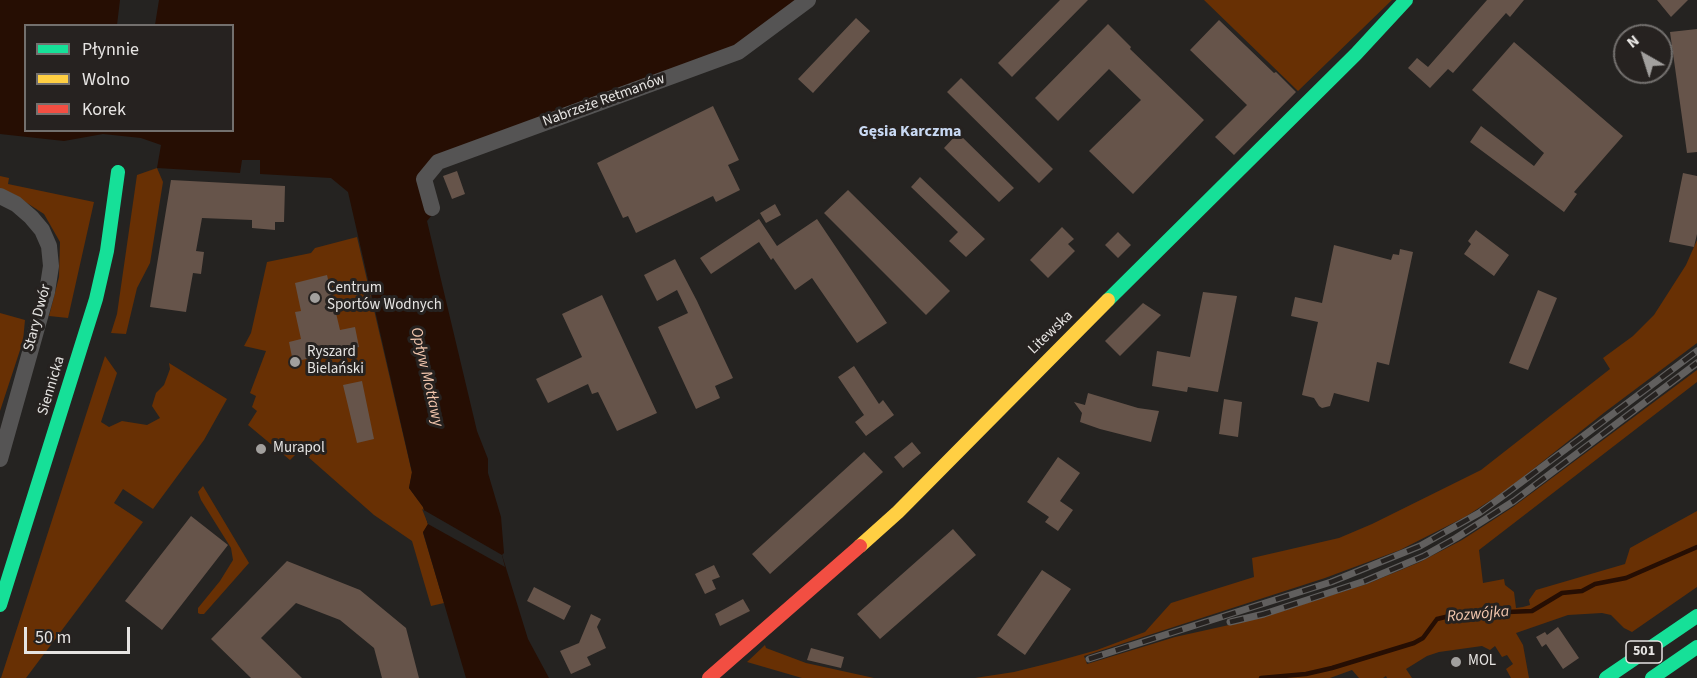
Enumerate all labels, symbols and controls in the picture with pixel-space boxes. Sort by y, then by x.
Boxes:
legend [24,24,234,132]
north arrow [1613,24,1673,84]
text: N [1622,30,1644,53]
text: Płynnie [82,37,139,62]
text: Wolno [82,67,130,92]
street label: Nabrzeże Retmanów [540,71,668,131]
text: Korek [82,97,126,122]
district label: Gęsia Karczma [858,122,962,142]
place label: Centrum Sportów Wodnych [327,280,442,315]
street label: Stary Dwór [20,282,56,354]
marker: Centrum Sportów Wodnych [308,291,322,305]
street label: Litewska [1025,307,1077,359]
water label: Opływ Motławy [405,325,447,429]
place label: Ryszard Bielański [307,344,364,379]
street label: Siennicka [34,354,70,418]
marker: Ryszard Bielański [288,355,302,369]
place label: Murapol [273,440,325,458]
marker: Murapol [254,442,268,456]
water label: Rozwójka [1446,603,1510,627]
scale bar [27,615,134,653]
text: 50 m [35,625,71,650]
road number: 501 [1626,641,1662,663]
place label: MOL [1468,653,1496,671]
marker: MOL [1449,655,1463,669]

